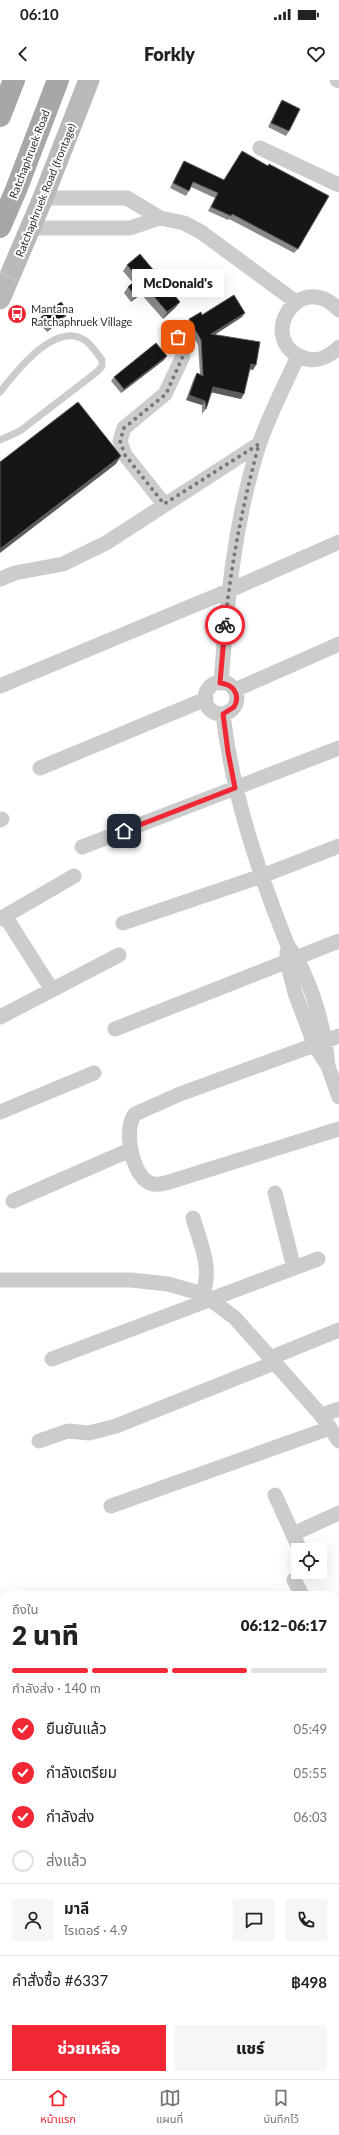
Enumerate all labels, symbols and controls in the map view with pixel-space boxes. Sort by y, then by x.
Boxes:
text: 06:10 [20,5,59,23]
icon: back [12,43,34,65]
text: Forkly [144,43,195,65]
icon: heart [305,43,327,65]
street label: Ratchaphruek Road [6,108,52,200]
street label: Ratchaphruek Road (frontage) [12,121,78,259]
callout: McDonald's [132,269,224,297]
text: McDonald's [143,275,213,291]
place label: Mantana Ratchaphruek Village [31,302,133,328]
bus stop icon: Mantana Ratchaphruek Village [6,303,28,325]
pin [161,320,195,354]
icon: bag [167,326,189,348]
courier [205,605,245,645]
icon: bike [214,614,236,636]
pin [107,814,141,848]
icon: home [113,820,135,842]
map controls [291,1543,327,1579]
button: locate [291,1543,327,1579]
text: ถึงใน [12,1601,38,1617]
text: 06:12–06:17 [241,1616,327,1634]
text: 2 นาที [12,1619,79,1651]
text: กำลังส่ง · 140 m [12,1680,101,1696]
icon: check [12,1718,34,1740]
text: ยืนยันแล้ว [46,1719,107,1737]
text: 05:49 [294,1721,327,1737]
icon: check [12,1762,34,1784]
text: กำลังเตรียม [46,1763,117,1781]
text: 05:55 [294,1765,327,1781]
icon: check [12,1806,34,1828]
text: กำลังส่ง [46,1807,94,1825]
text: 06:03 [294,1809,327,1825]
text: ส่งแล้ว [46,1851,87,1869]
button: person [12,1899,54,1941]
text: มาลี [64,1899,89,1917]
button: chat [233,1899,275,1941]
button: phone [285,1899,327,1941]
text: ไรเดอร์ · 4.9 [64,1922,128,1938]
text: คำสั่งซื้อ #6337 [12,1971,108,1989]
text: ฿498 [291,1973,327,1991]
button: ช่วยเหลือ [12,2025,166,2071]
button: แชร์ [174,2025,327,2071]
tab: หน้าแรก [40,2087,76,2128]
tab: แผนที่ [156,2087,183,2128]
tab: บันทึกไว้ [263,2087,299,2128]

